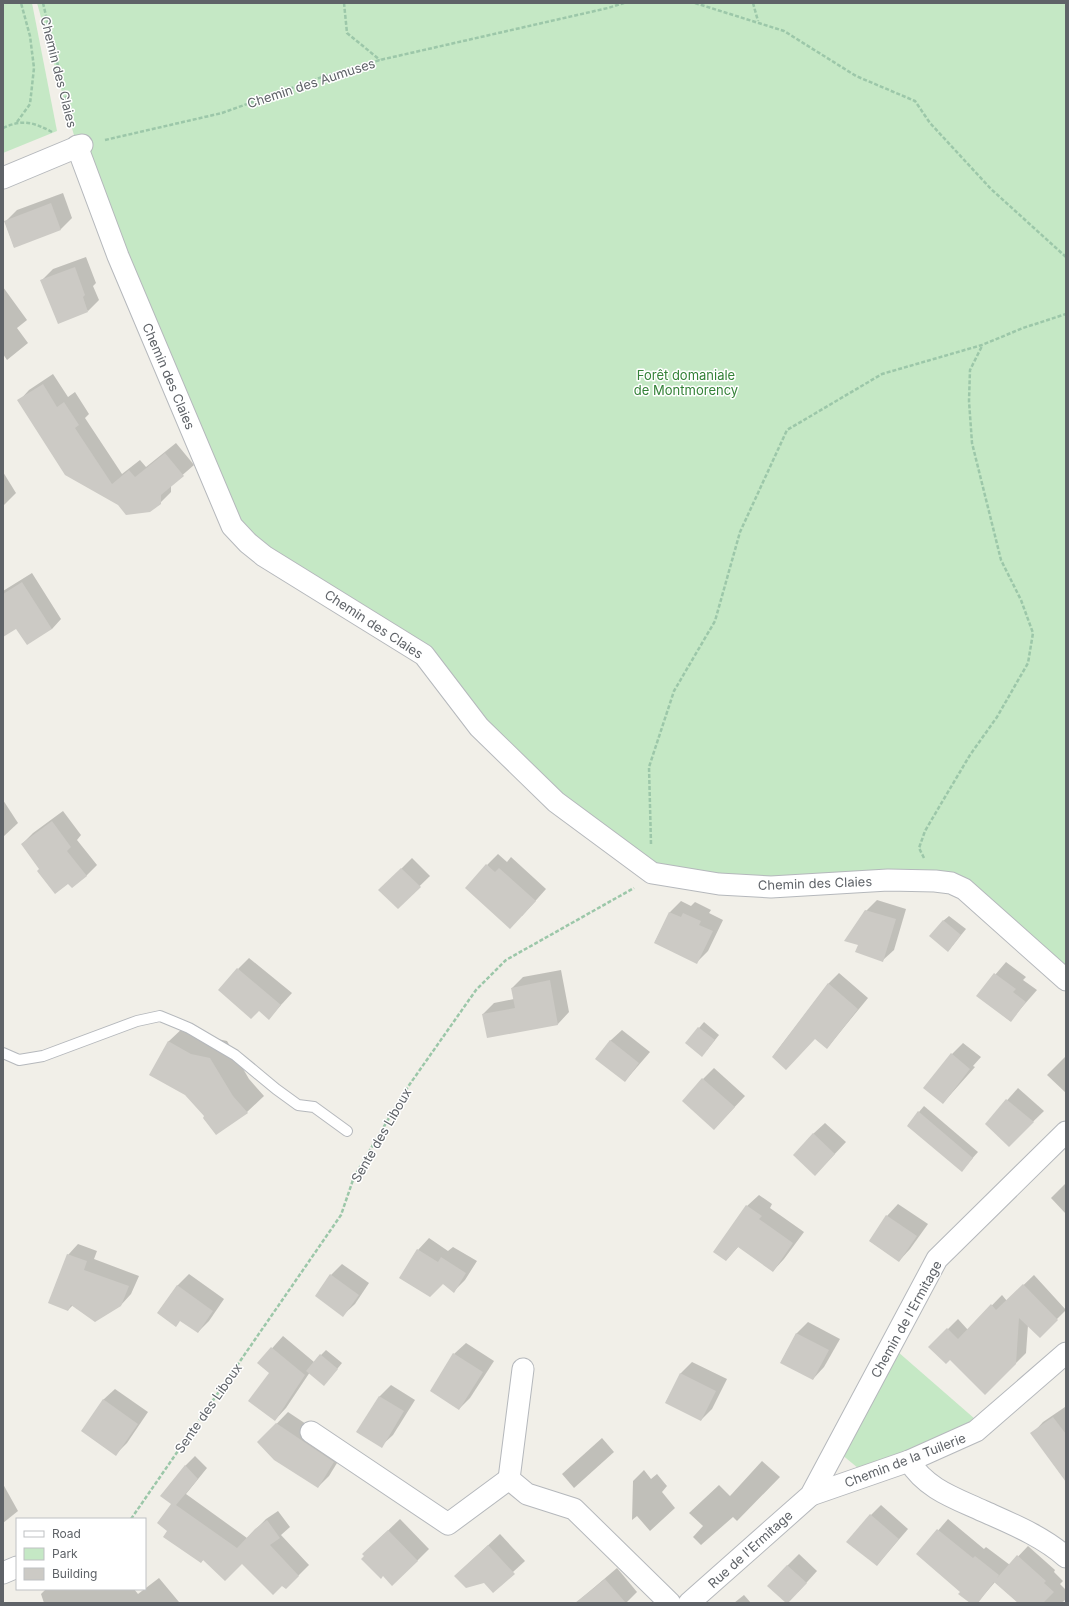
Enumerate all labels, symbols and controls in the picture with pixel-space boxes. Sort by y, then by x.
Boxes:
street label: Chemin des Claies [37,15,81,129]
street label: Chemin des Aumuses [245,55,377,111]
street label: Chemin des Claies [139,320,199,432]
park label: Forêt domaniale de Montmorency [634,367,738,398]
street label: Chemin des Claies [322,586,426,662]
street label: Chemin des Claies [758,873,872,893]
street label: Sente des Liboux [348,1085,414,1185]
street label: Chemin de l'Ermitage [867,1258,945,1380]
street label: Sente des Liboux [171,1360,245,1456]
street label: Chemin de la Tuilerie [842,1429,968,1491]
street label: Rue de l'Ermitage [704,1507,796,1591]
legend [16,1518,146,1590]
text: Road [52,1526,81,1541]
text: Park [52,1546,78,1561]
text: Building [52,1566,97,1581]

